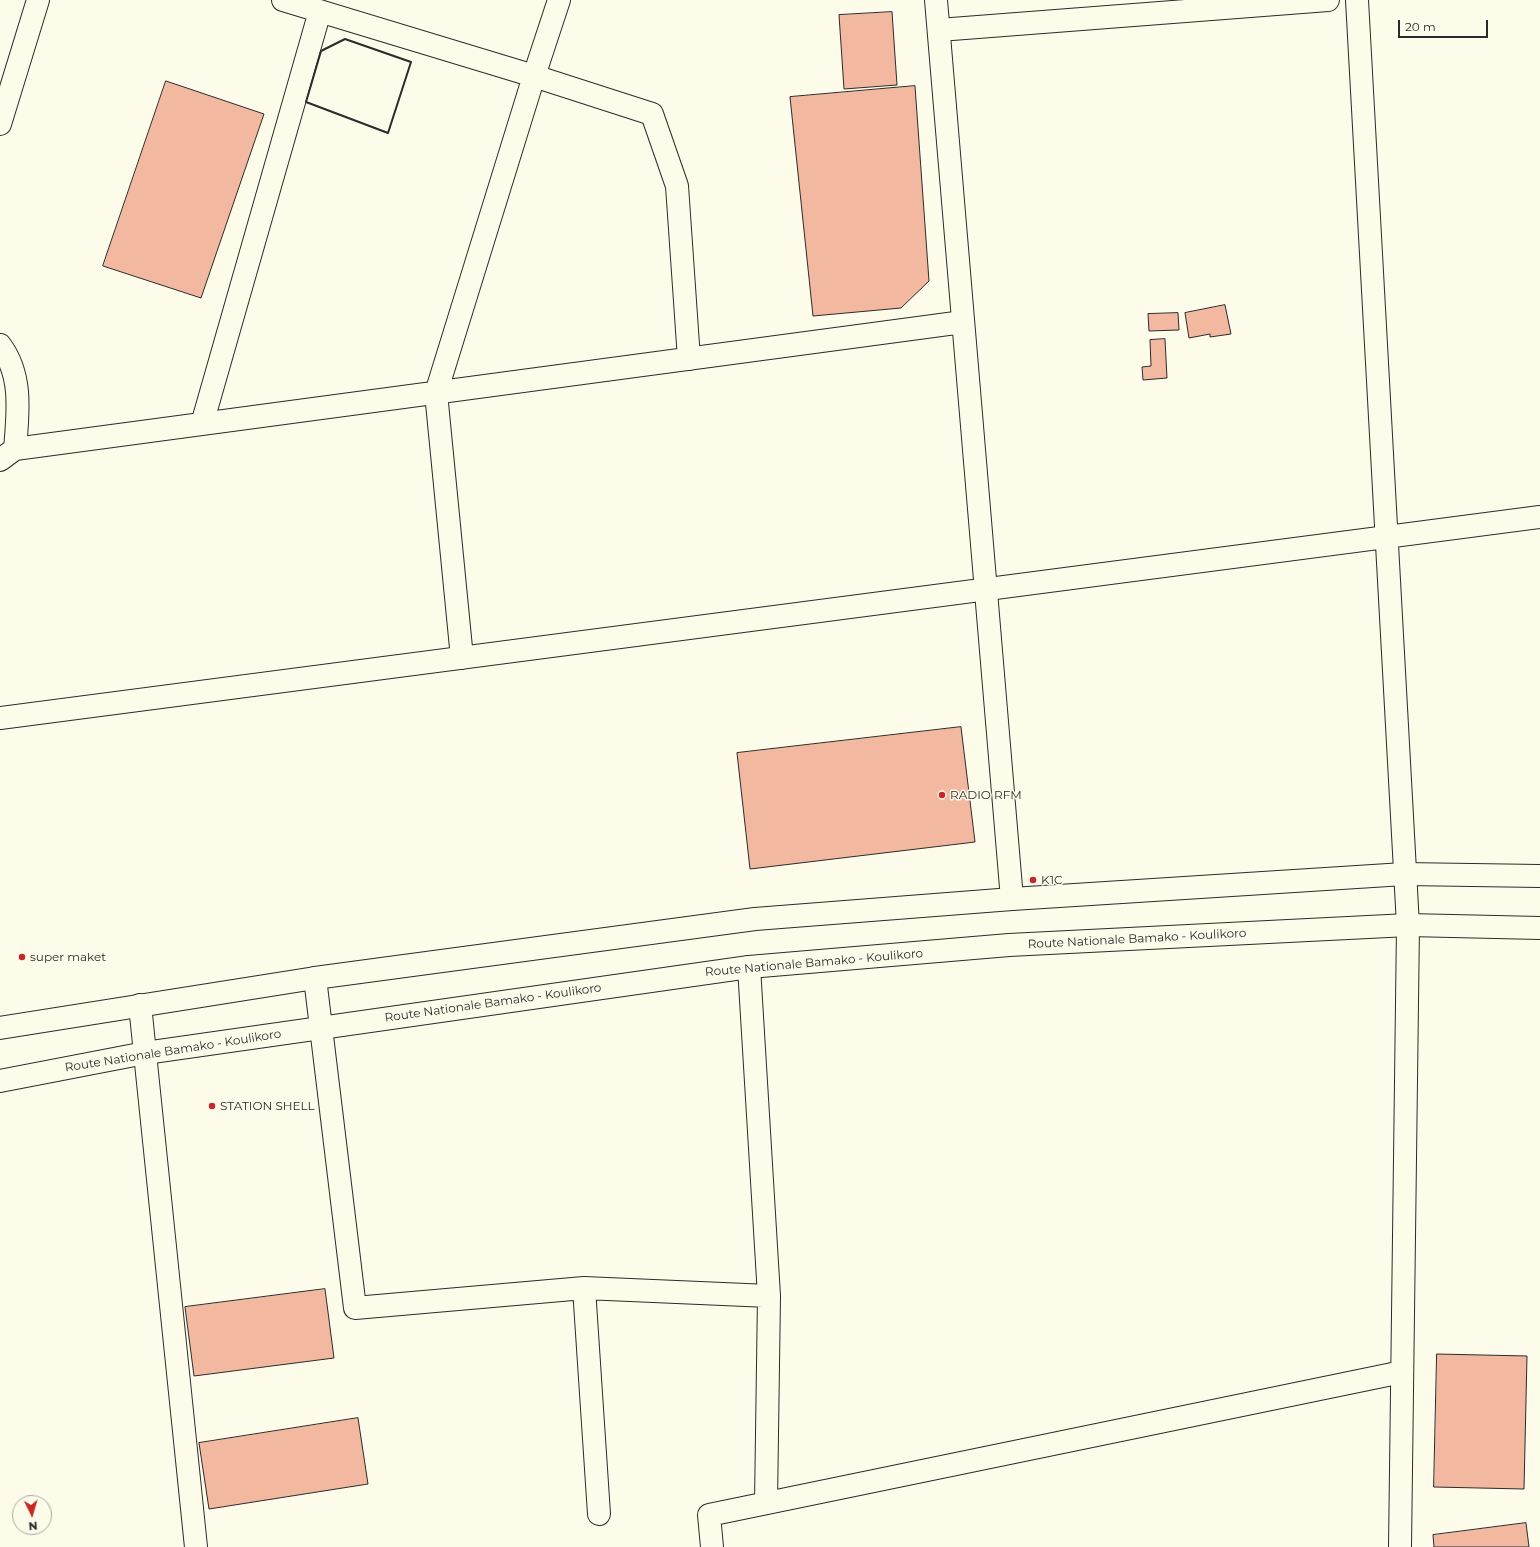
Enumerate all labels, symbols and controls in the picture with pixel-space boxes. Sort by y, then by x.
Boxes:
scale bar [1400,12,1490,38]
text: 20 m [1405,19,1436,34]
place label: RADIO RFM [950,788,1022,802]
marker: RADIO RFM [937,790,947,800]
place label: K1C [1041,873,1063,887]
marker: K1C [1028,875,1038,885]
street label: Route Nationale Bamako - Koulikoro [1027,926,1247,952]
street label: Route Nationale Bamako - Koulikoro [704,946,924,980]
place label: super maket [30,950,106,964]
marker: super maket [17,952,27,962]
street label: Route Nationale Bamako - Koulikoro [384,981,602,1025]
street label: Route Nationale Bamako - Koulikoro [64,1027,282,1075]
place label: STATION SHELL [220,1099,315,1113]
marker: STATION SHELL [207,1101,217,1111]
north arrow [12,1495,52,1535]
text: N [28,1519,38,1533]

